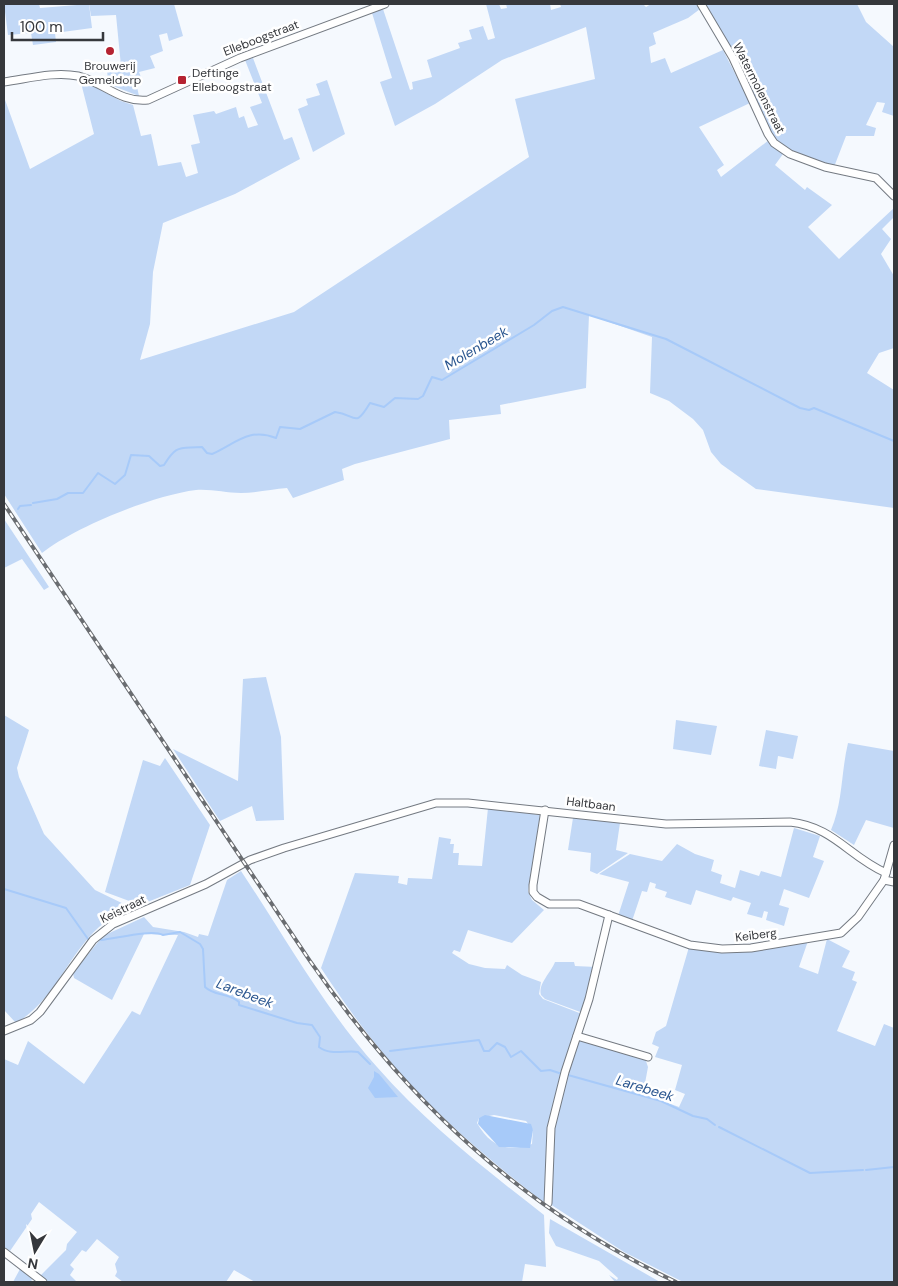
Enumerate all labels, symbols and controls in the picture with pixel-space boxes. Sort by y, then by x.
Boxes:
scale bar [12,10,104,42]
street label: Elleboogstraat [221,16,301,60]
text: 100 m [20,17,63,37]
street label: Watermolenstraat [729,40,789,136]
marker: Brouwerij Gemeldorp [104,45,116,57]
place label: Brouwerij Gemeldorp [79,58,141,88]
place label: Deftinge Elleboogstraat [192,65,272,95]
marker: Deftinge Elleboogstraat [176,74,188,86]
water label: Molenbeek [441,322,512,374]
street label: Haltbaan [565,793,617,815]
street label: Keistraat [98,891,149,927]
street label: Keiberg [734,924,778,945]
water label: Larebeek [214,974,277,1012]
water label: Larebeek [614,1071,677,1106]
north arrow [10,1226,60,1276]
text: N [26,1254,39,1274]

